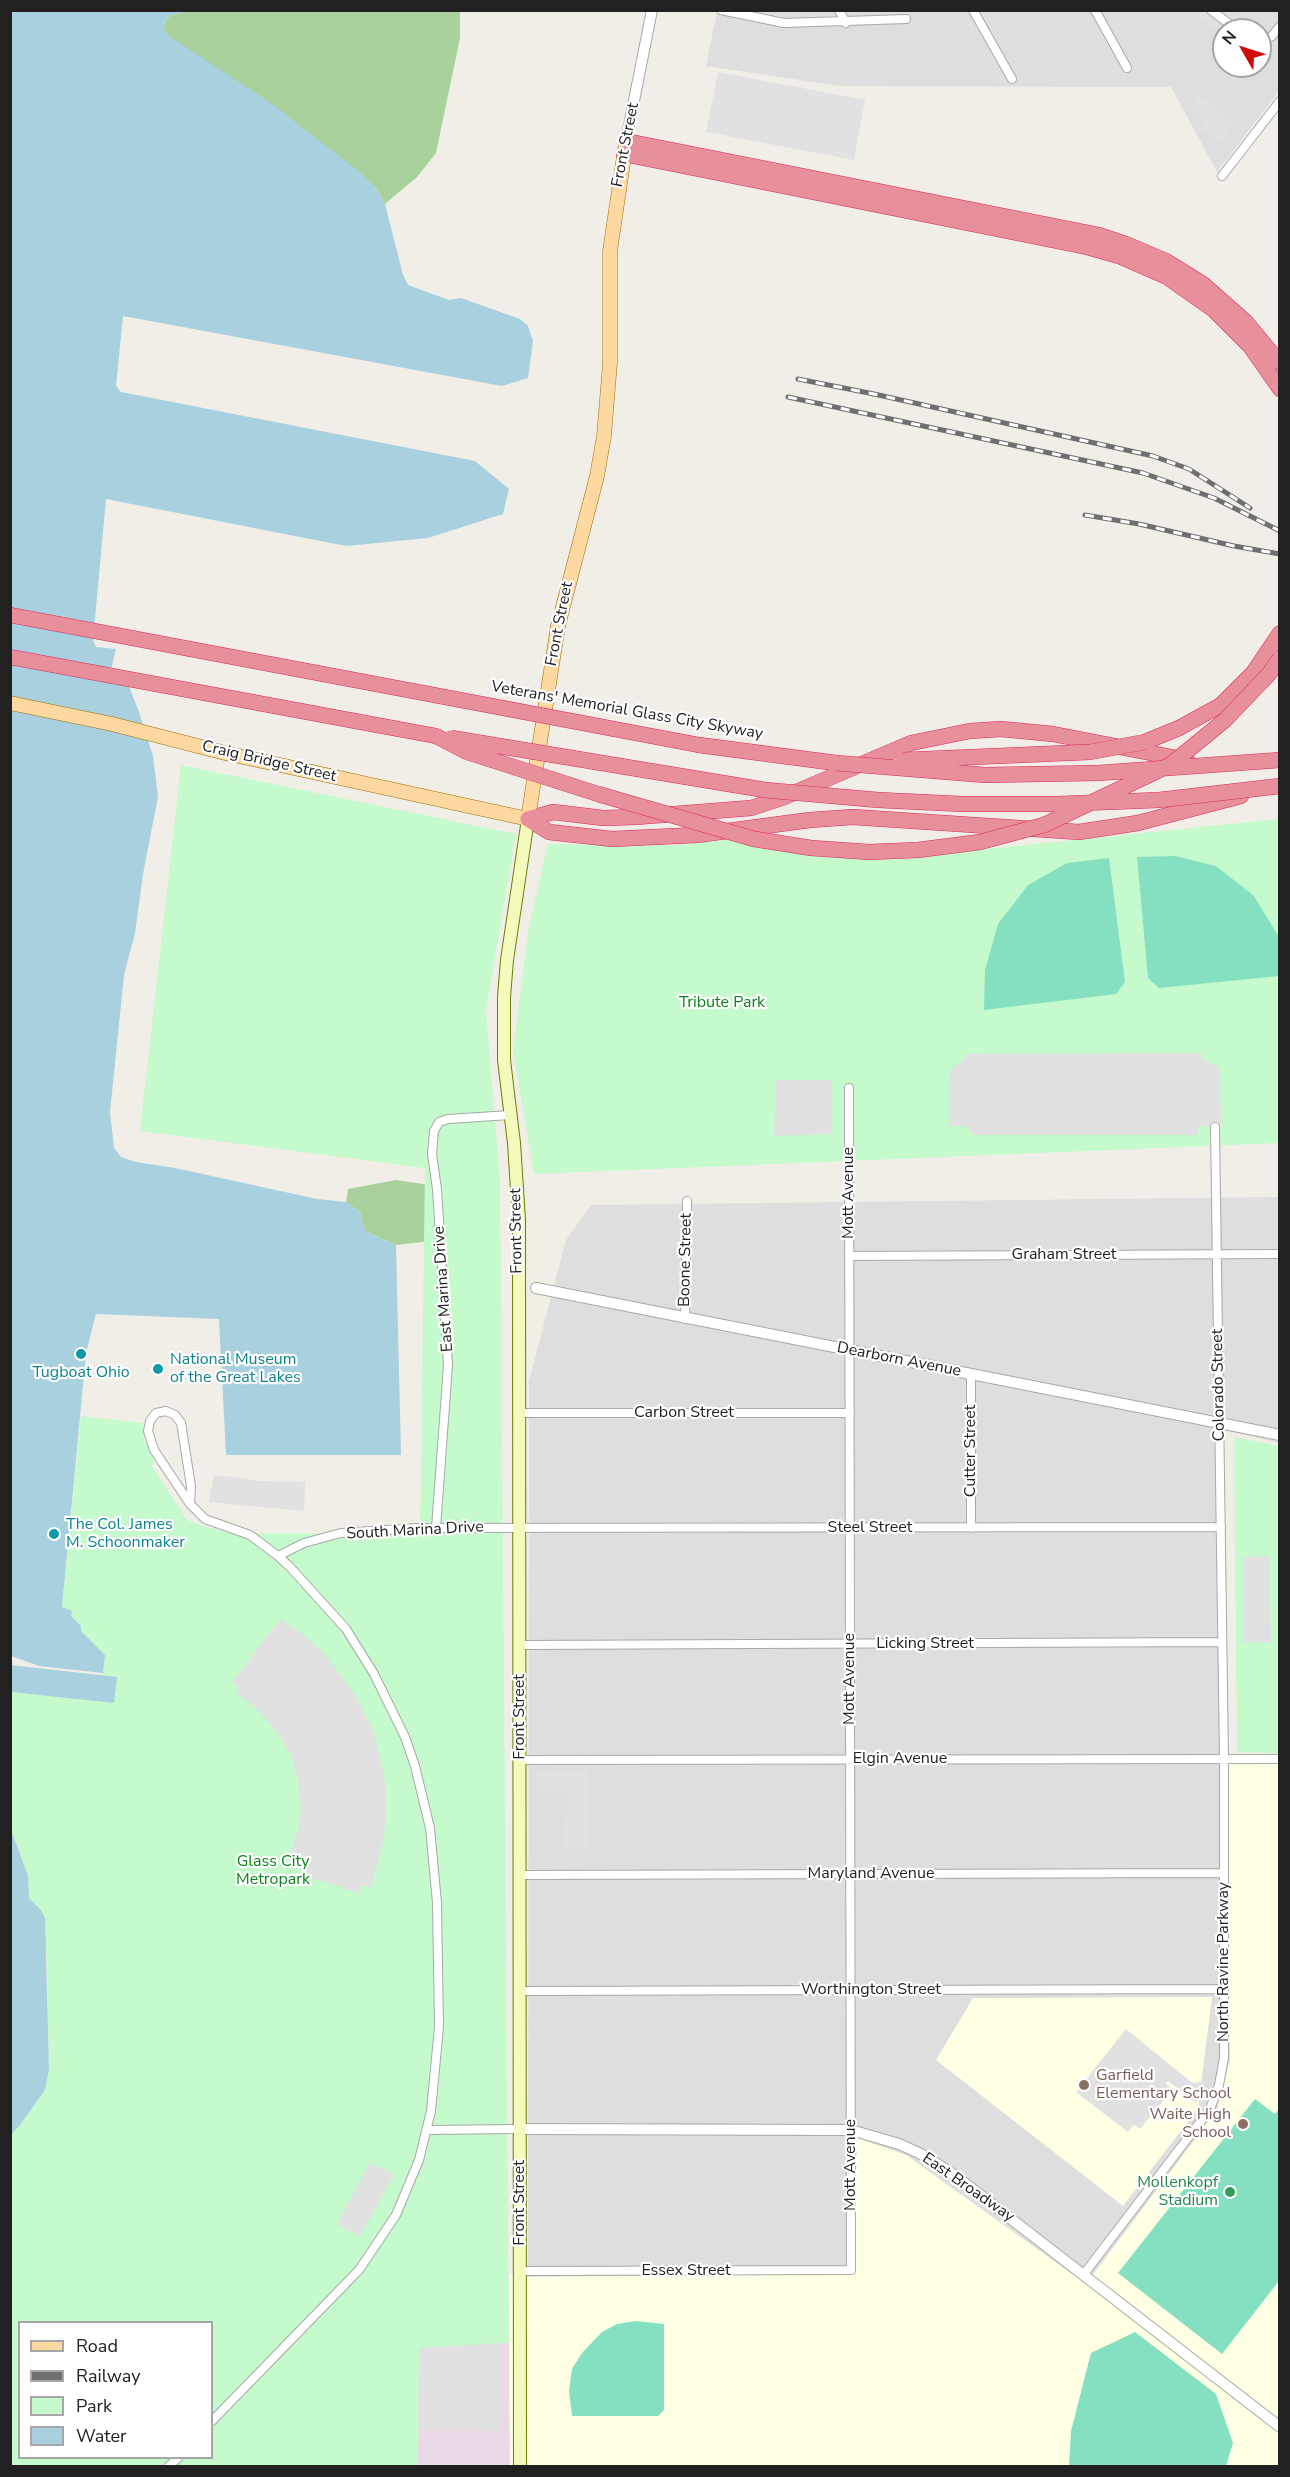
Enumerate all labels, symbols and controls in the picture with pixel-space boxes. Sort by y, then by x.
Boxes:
north arrow [1212,18,1272,78]
text: N [1217,26,1242,50]
street label: Front Street [608,101,644,189]
street label: Front Street [542,580,578,668]
street label: Veterans' Memorial Glass City Skyway [490,678,764,744]
street label: Craig Bridge Street [200,737,338,787]
park label: Tribute Park [679,993,765,1013]
street label: Mott Avenue [839,1147,859,1239]
street label: Front Street [507,1188,527,1274]
street label: Boone Street [676,1213,696,1307]
street label: East Marina Drive [430,1225,458,1353]
street label: Graham Street [1012,1245,1116,1265]
street label: Colorado Street [1208,1328,1230,1442]
street label: Dearborn Avenue [835,1339,963,1381]
marker: Tugboat Ohio [74,1347,88,1361]
place label: National Museum of the Great Lakes [170,1350,301,1388]
marker: National Museum of the Great Lakes [151,1362,165,1376]
place label: Tugboat Ohio [32,1363,130,1383]
street label: Carbon Street [634,1403,734,1423]
street label: Cutter Street [961,1405,981,1497]
place label: The Col. James M. Schoonmaker [66,1515,185,1553]
street label: South Marina Drive [346,1518,484,1544]
street label: Steel Street [828,1518,912,1538]
marker: The Col. James M. Schoonmaker [47,1527,61,1541]
street label: Mott Avenue [840,1633,860,1725]
street label: Licking Street [876,1634,974,1654]
street label: Front Street [510,1674,530,1760]
street label: Elgin Avenue [853,1749,947,1769]
park label: Glass City Metropark [236,1852,310,1890]
street label: Maryland Avenue [808,1864,934,1884]
street label: North Ravine Parkway [1214,1882,1234,2042]
street label: Worthington Street [801,1980,941,2000]
place label: Garfield Elementary School [1096,2066,1231,2104]
marker: Garfield Elementary School [1077,2078,1091,2092]
place label: Waite High School [1150,2105,1231,2143]
marker: Waite High School [1236,2117,1250,2131]
street label: Mott Avenue [841,2119,861,2211]
street label: East Broadway [918,2149,1018,2227]
street label: Front Street [510,2160,530,2246]
place label: Mollenkopf Stadium [1137,2173,1218,2211]
marker: Mollenkopf Stadium [1223,2185,1237,2199]
street label: Essex Street [641,2261,731,2281]
legend [18,2321,213,2459]
text: Road [76,2334,118,2358]
text: Railway [76,2364,141,2388]
text: Park [76,2394,112,2418]
text: Water [76,2424,127,2448]

